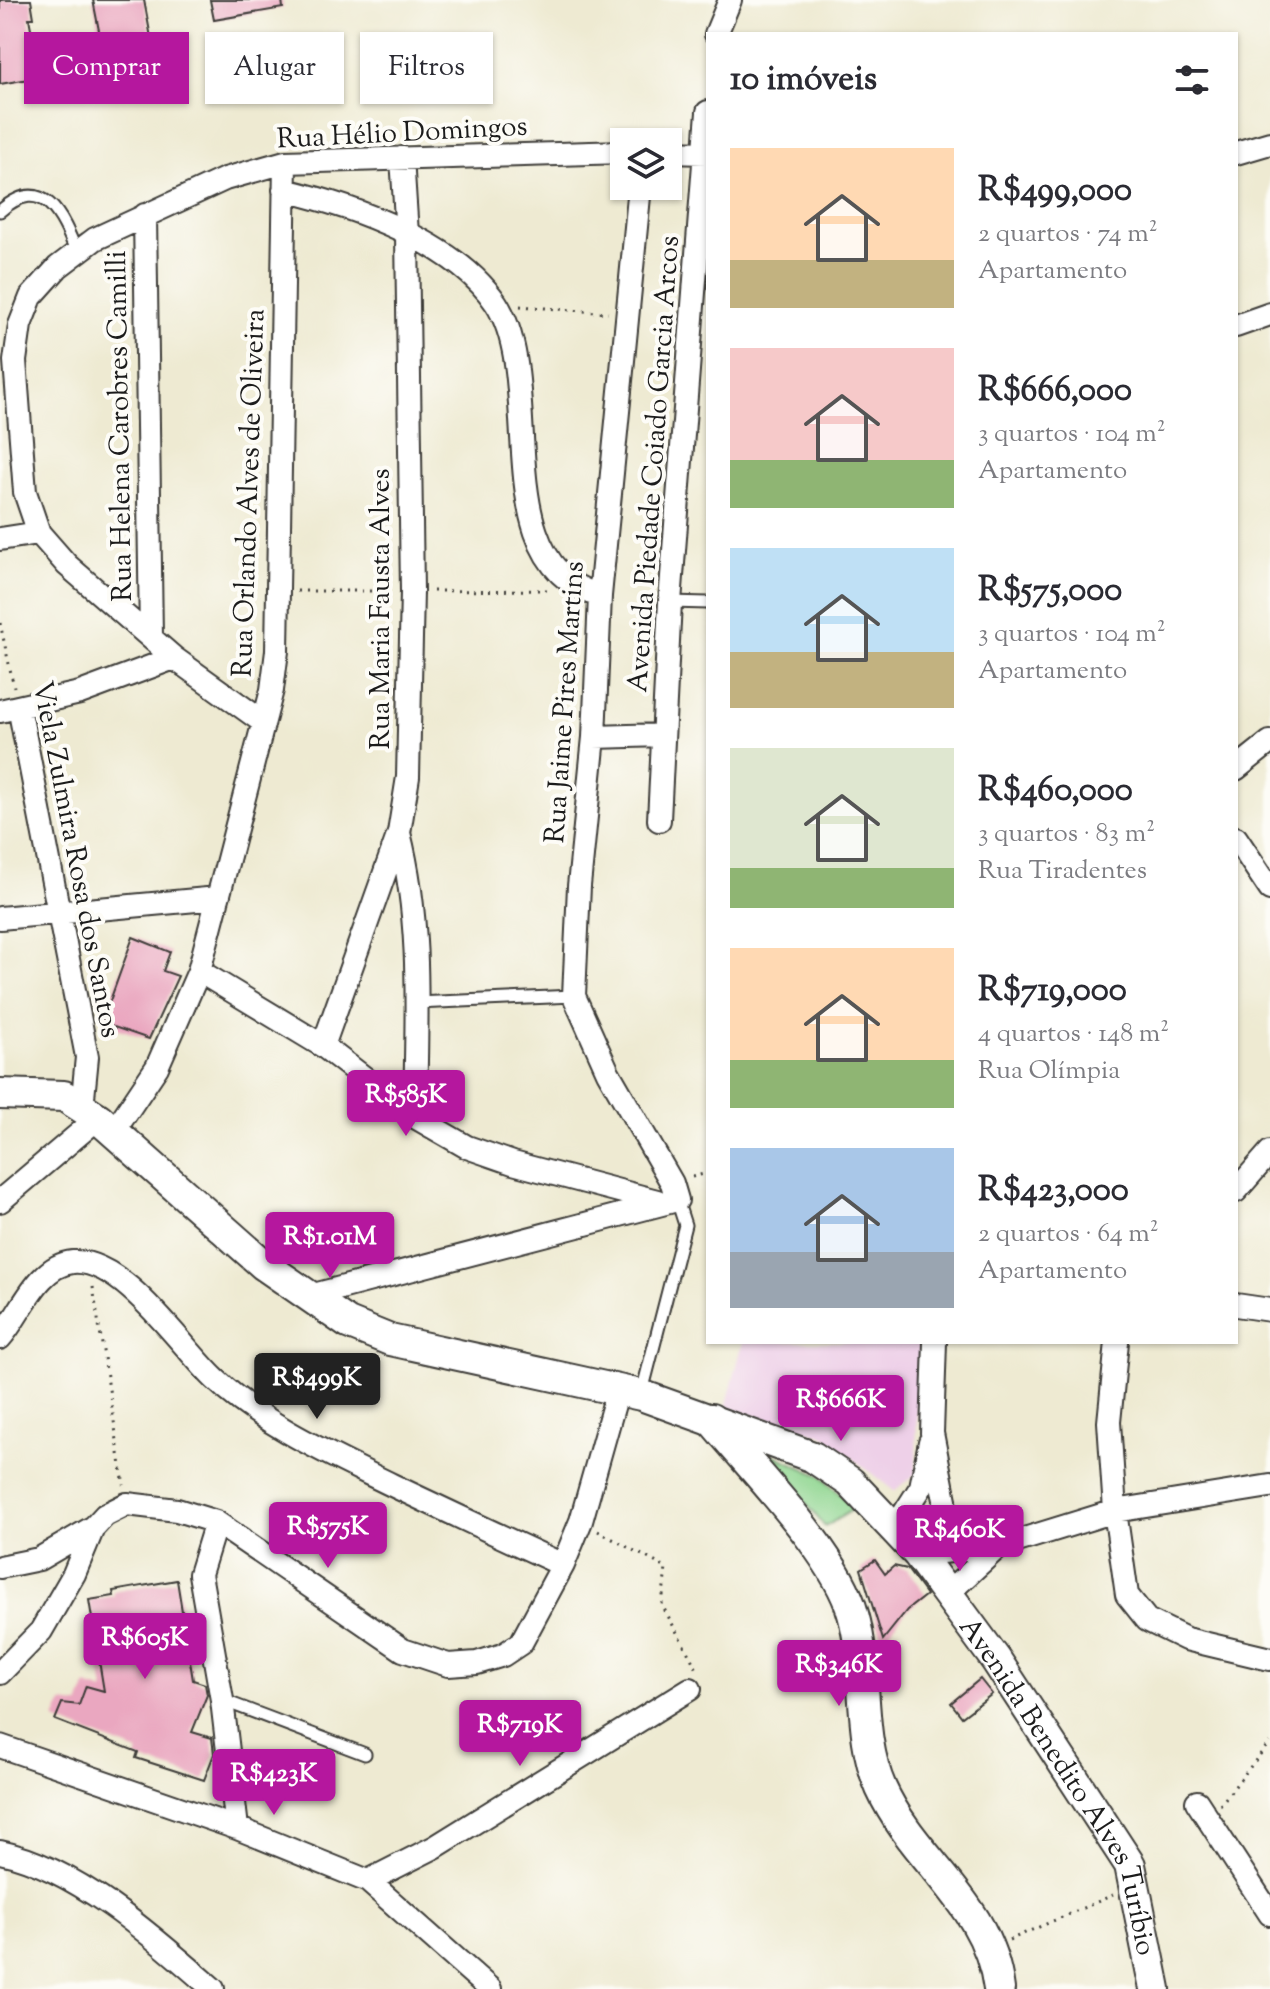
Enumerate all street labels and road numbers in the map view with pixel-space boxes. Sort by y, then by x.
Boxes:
street label: Rua Hélio Domingos [276,107,529,161]
street label: Avenida Piedade Coiado Garcia Arcos [619,234,691,694]
street label: Rua Helena Carobres Camilli [98,250,144,602]
street label: Rua Orlando Alves de Oliveira [224,308,276,678]
street label: Rua Maria Fausta Alves [362,468,402,750]
street label: Rua Jaime Pires Martins [536,560,596,845]
street label: Viela Zulmira Rosa dos Santos [21,678,129,1041]
street label: Avenida Benedito Alves Turíbio [948,1610,1165,1959]

